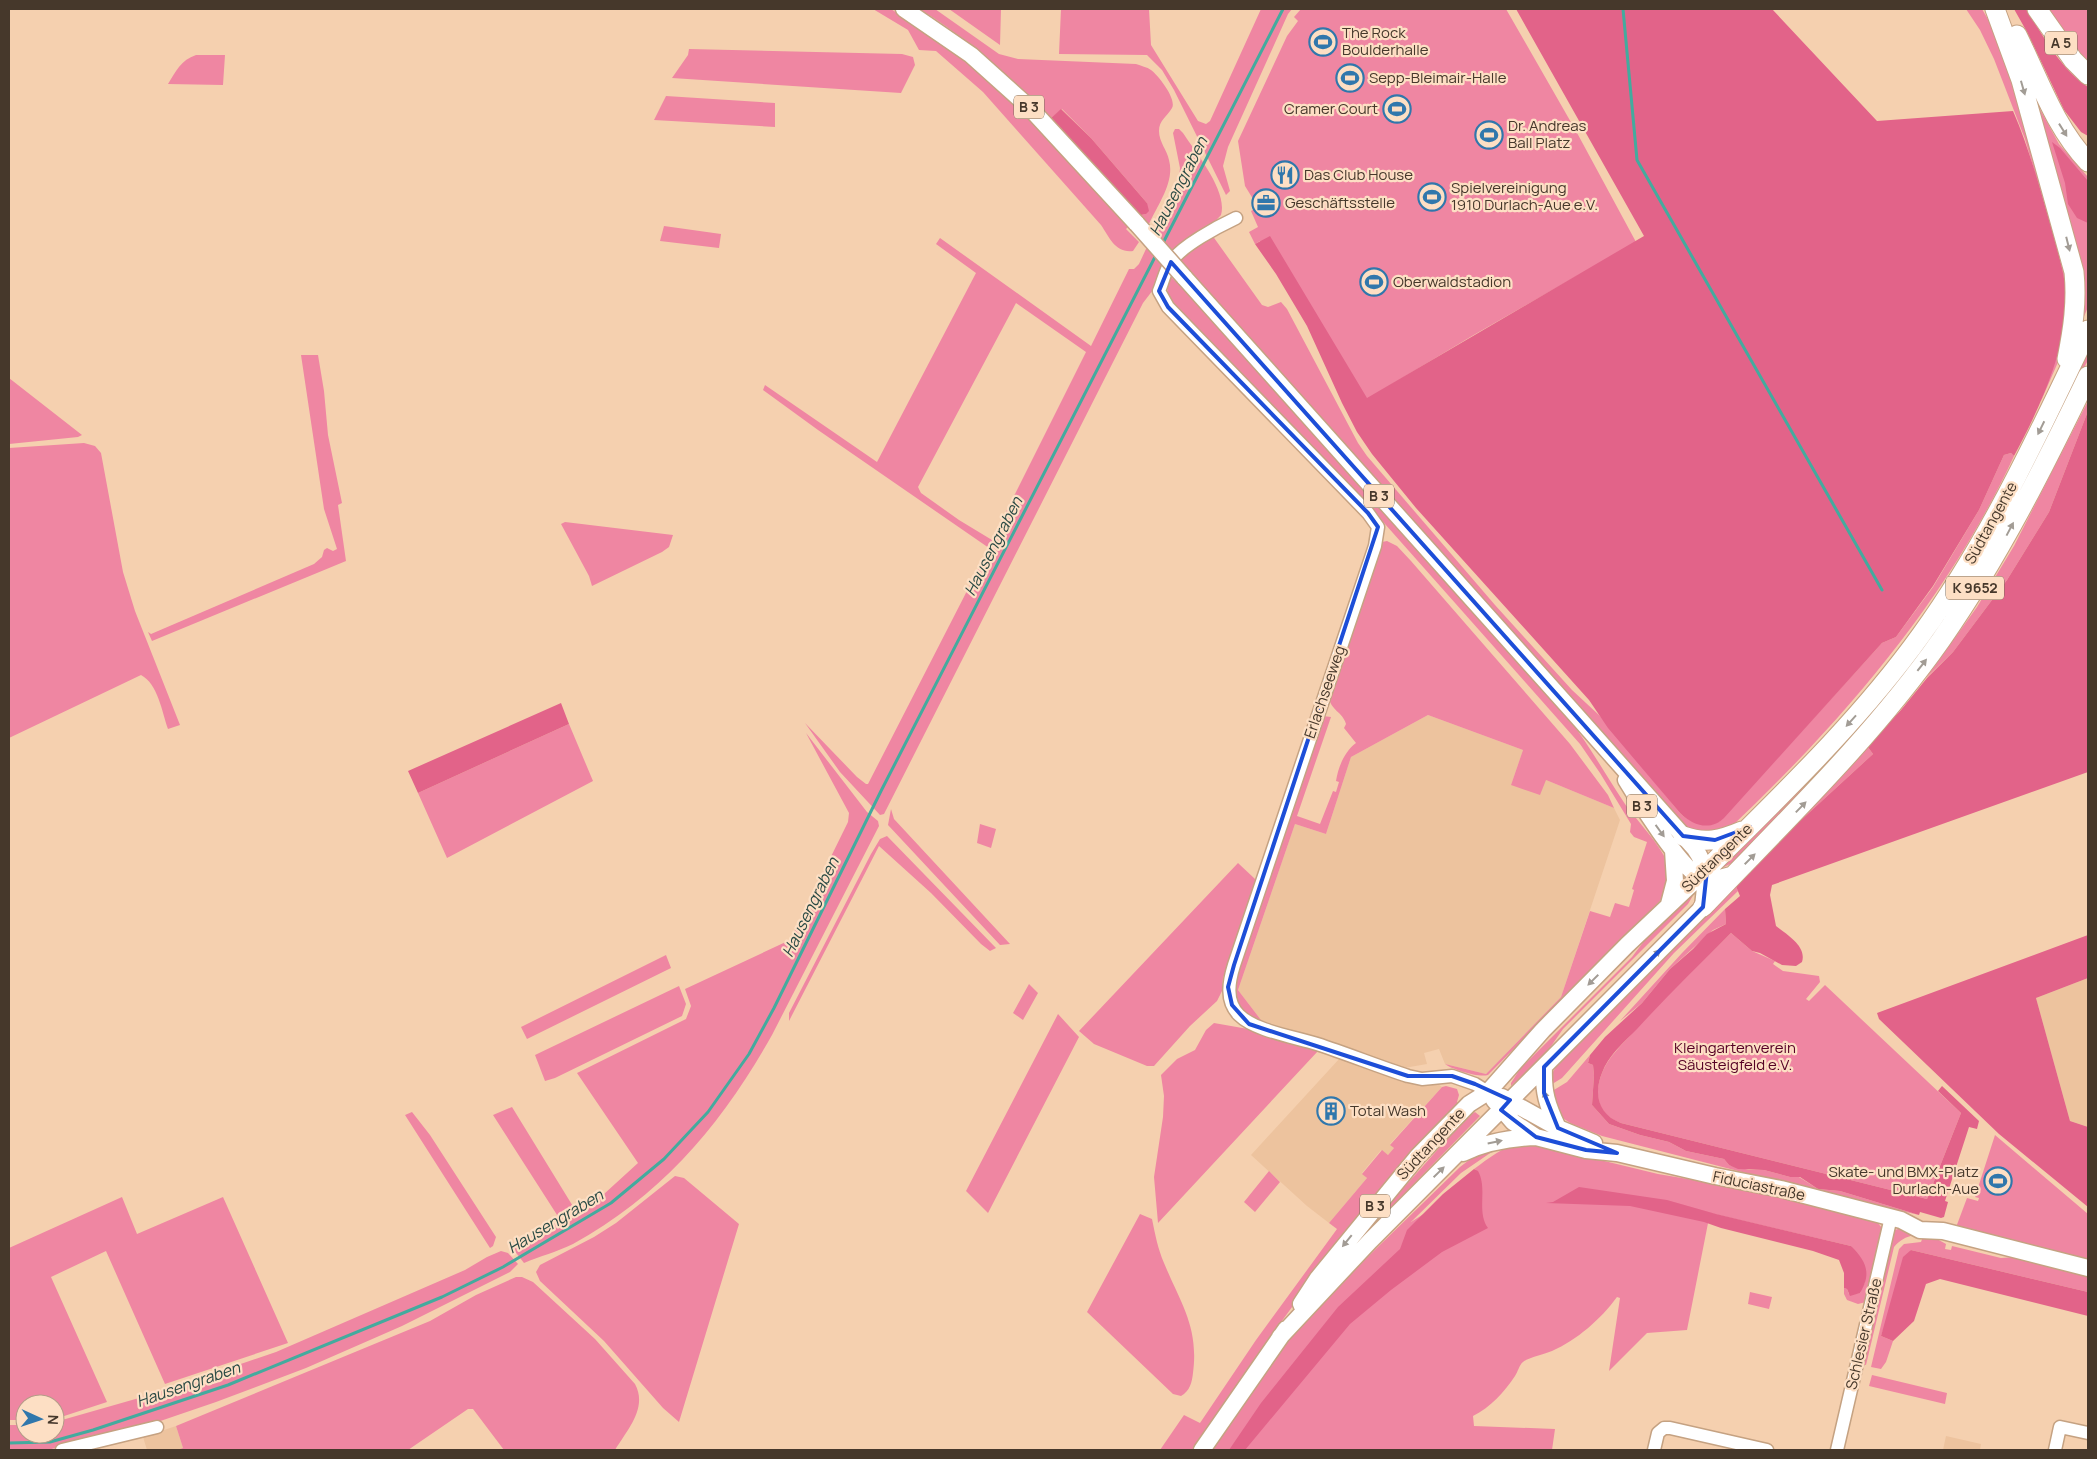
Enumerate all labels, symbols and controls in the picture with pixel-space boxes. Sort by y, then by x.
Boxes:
place label: The Rock Boulderhalle [1342,22,1429,60]
sports icon: The Rock Boulderhalle [1308,27,1338,57]
road number: A 5 [2045,32,2077,54]
sports icon: Sepp-Bleimair-Halle [1335,63,1365,93]
place label: Sepp-Bleimair-Halle [1369,67,1507,88]
one-way arrow [2020,80,2028,95]
sports icon: Cramer Court [1382,94,1412,124]
road number: B 3 [1014,95,1044,118]
place label: Cramer Court [1284,98,1378,119]
place label: Dr. Andreas Ball Platz [1508,115,1587,153]
sports icon: Dr. Andreas Ball Platz [1474,120,1504,150]
one-way arrow [2058,123,2068,136]
water label: Hausengraben [1144,132,1213,239]
restaurant icon: Das Club House [1270,160,1300,190]
place label: Das Club House [1304,164,1413,185]
place label: Spielvereinigung 1910 Durlach-Aue e.V. [1451,177,1598,215]
sports icon: Spielvereinigung 1910 Durlach-Aue e.V. [1417,182,1447,212]
office icon: Geschäftsstelle [1251,188,1281,218]
place label: Geschäftsstelle [1285,192,1395,213]
one-way arrow [2064,236,2072,251]
sports icon: Oberwaldstadion [1359,267,1389,297]
place label: Oberwaldstadion [1393,271,1511,292]
one-way arrow [2036,421,2044,435]
street label: Südtangente [1959,478,2022,568]
road number: B 3 [1364,484,1394,508]
water label: Hausengraben [959,492,1028,599]
one-way arrow [2006,522,2015,535]
road number: K 9652 [1946,576,2004,600]
street label: Erlachseeweg [1299,643,1350,741]
one-way arrow [1917,658,1927,672]
one-way arrow [1845,714,1857,726]
road number: B 3 [1627,794,1657,818]
one-way arrow [1795,801,1807,813]
street label: Südtangente [1677,818,1757,897]
one-way arrow [1655,824,1665,838]
water label: Hausengraben [776,853,844,960]
one-way arrow [1744,853,1756,865]
one-way arrow [1648,949,1660,961]
one-way arrow [1587,974,1599,986]
park label: Kleingartenverein Säusteigfeld e.V. [1674,1037,1796,1075]
one-way arrow [1542,1091,1550,1106]
building icon: Total Wash [1316,1096,1346,1126]
place label: Total Wash [1350,1100,1426,1121]
street label: Südtangente [1392,1103,1470,1184]
one-way arrow [1487,1138,1503,1146]
place label: Skate- und BMX-Platz Durlach-Aue [1829,1161,1979,1199]
street label: Fiduciastraße [1711,1165,1807,1206]
one-way arrow [1433,1166,1445,1178]
sports icon: Skate- und BMX-Platz Durlach-Aue [1983,1166,2013,1196]
water label: Hausengraben [503,1183,607,1258]
road number: B 3 [1360,1194,1390,1218]
one-way arrow [1342,1234,1353,1247]
street label: Schlesier Straße [1840,1276,1887,1392]
water label: Hausengraben [133,1356,243,1412]
north arrow [15,1394,65,1444]
text: N [44,1414,63,1425]

